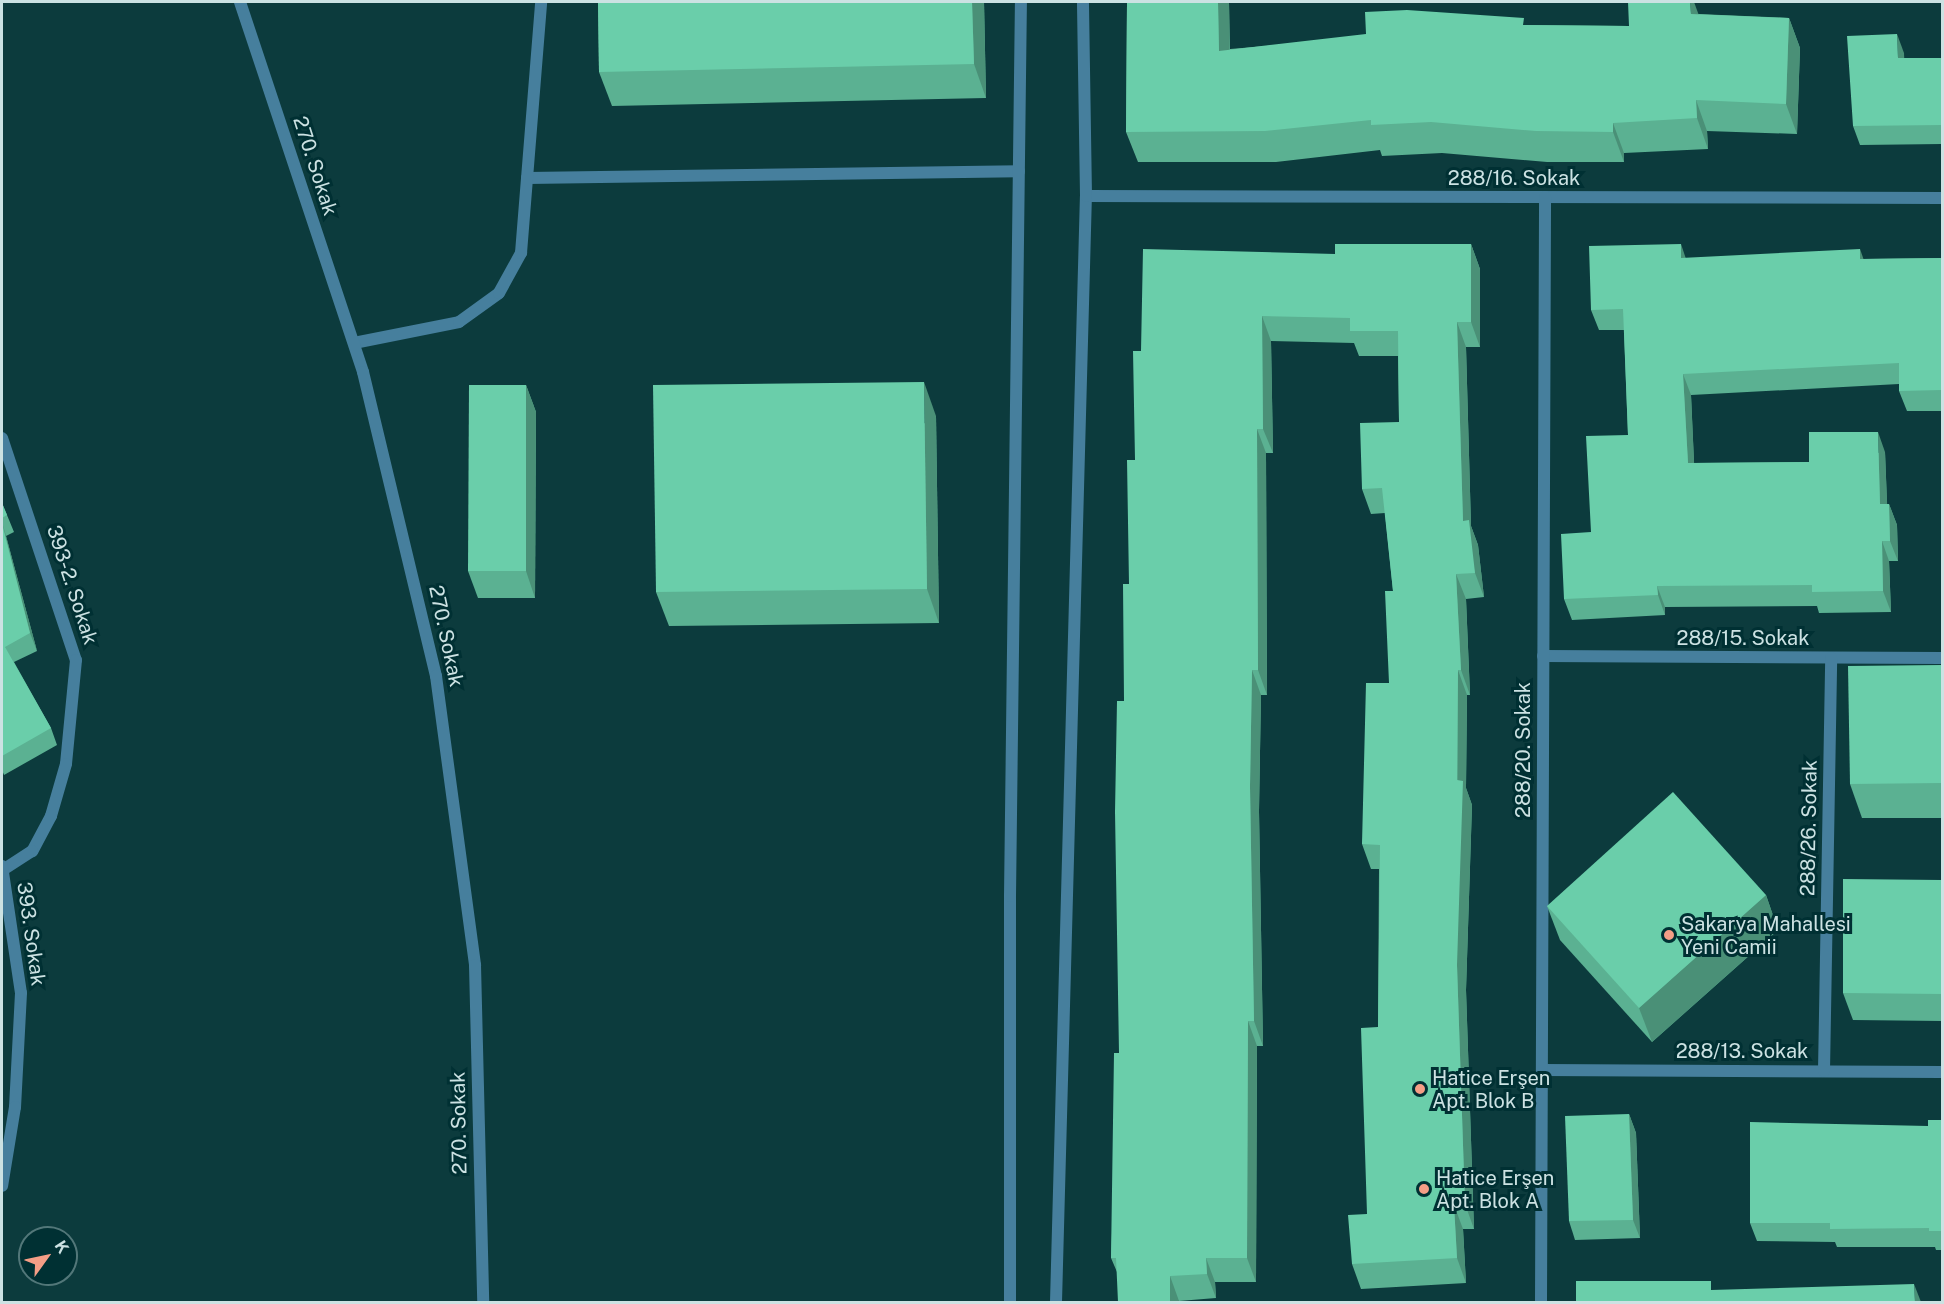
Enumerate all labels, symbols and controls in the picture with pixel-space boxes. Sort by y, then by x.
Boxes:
street label: 270. Sokak [288,113,342,219]
street label: 288/16. Sokak [1448,166,1580,190]
street label: 393-2. Sokak [41,522,103,648]
street label: 270. Sokak [424,583,468,689]
street label: 288/15. Sokak [1677,626,1809,650]
street label: 288/20. Sokak [1511,682,1535,818]
street label: 288/26. Sokak [1796,760,1822,896]
street label: 393. Sokak [12,880,50,988]
place label: Sakarya Mahallesi Yeni Camii [1681,912,1851,959]
marker: Sakarya Mahallesi Yeni Camii [1662,928,1676,942]
street label: 288/13. Sokak [1676,1039,1808,1063]
place label: Hatice Erşen Apt. Blok B [1432,1066,1550,1113]
street label: 270. Sokak [446,1071,472,1175]
marker: Hatice Erşen Apt. Blok B [1413,1082,1427,1096]
place label: Hatice Erşen Apt. Blok A [1436,1166,1554,1213]
marker: Hatice Erşen Apt. Blok A [1417,1182,1431,1196]
north arrow [18,1226,78,1286]
text: K [51,1237,73,1257]

